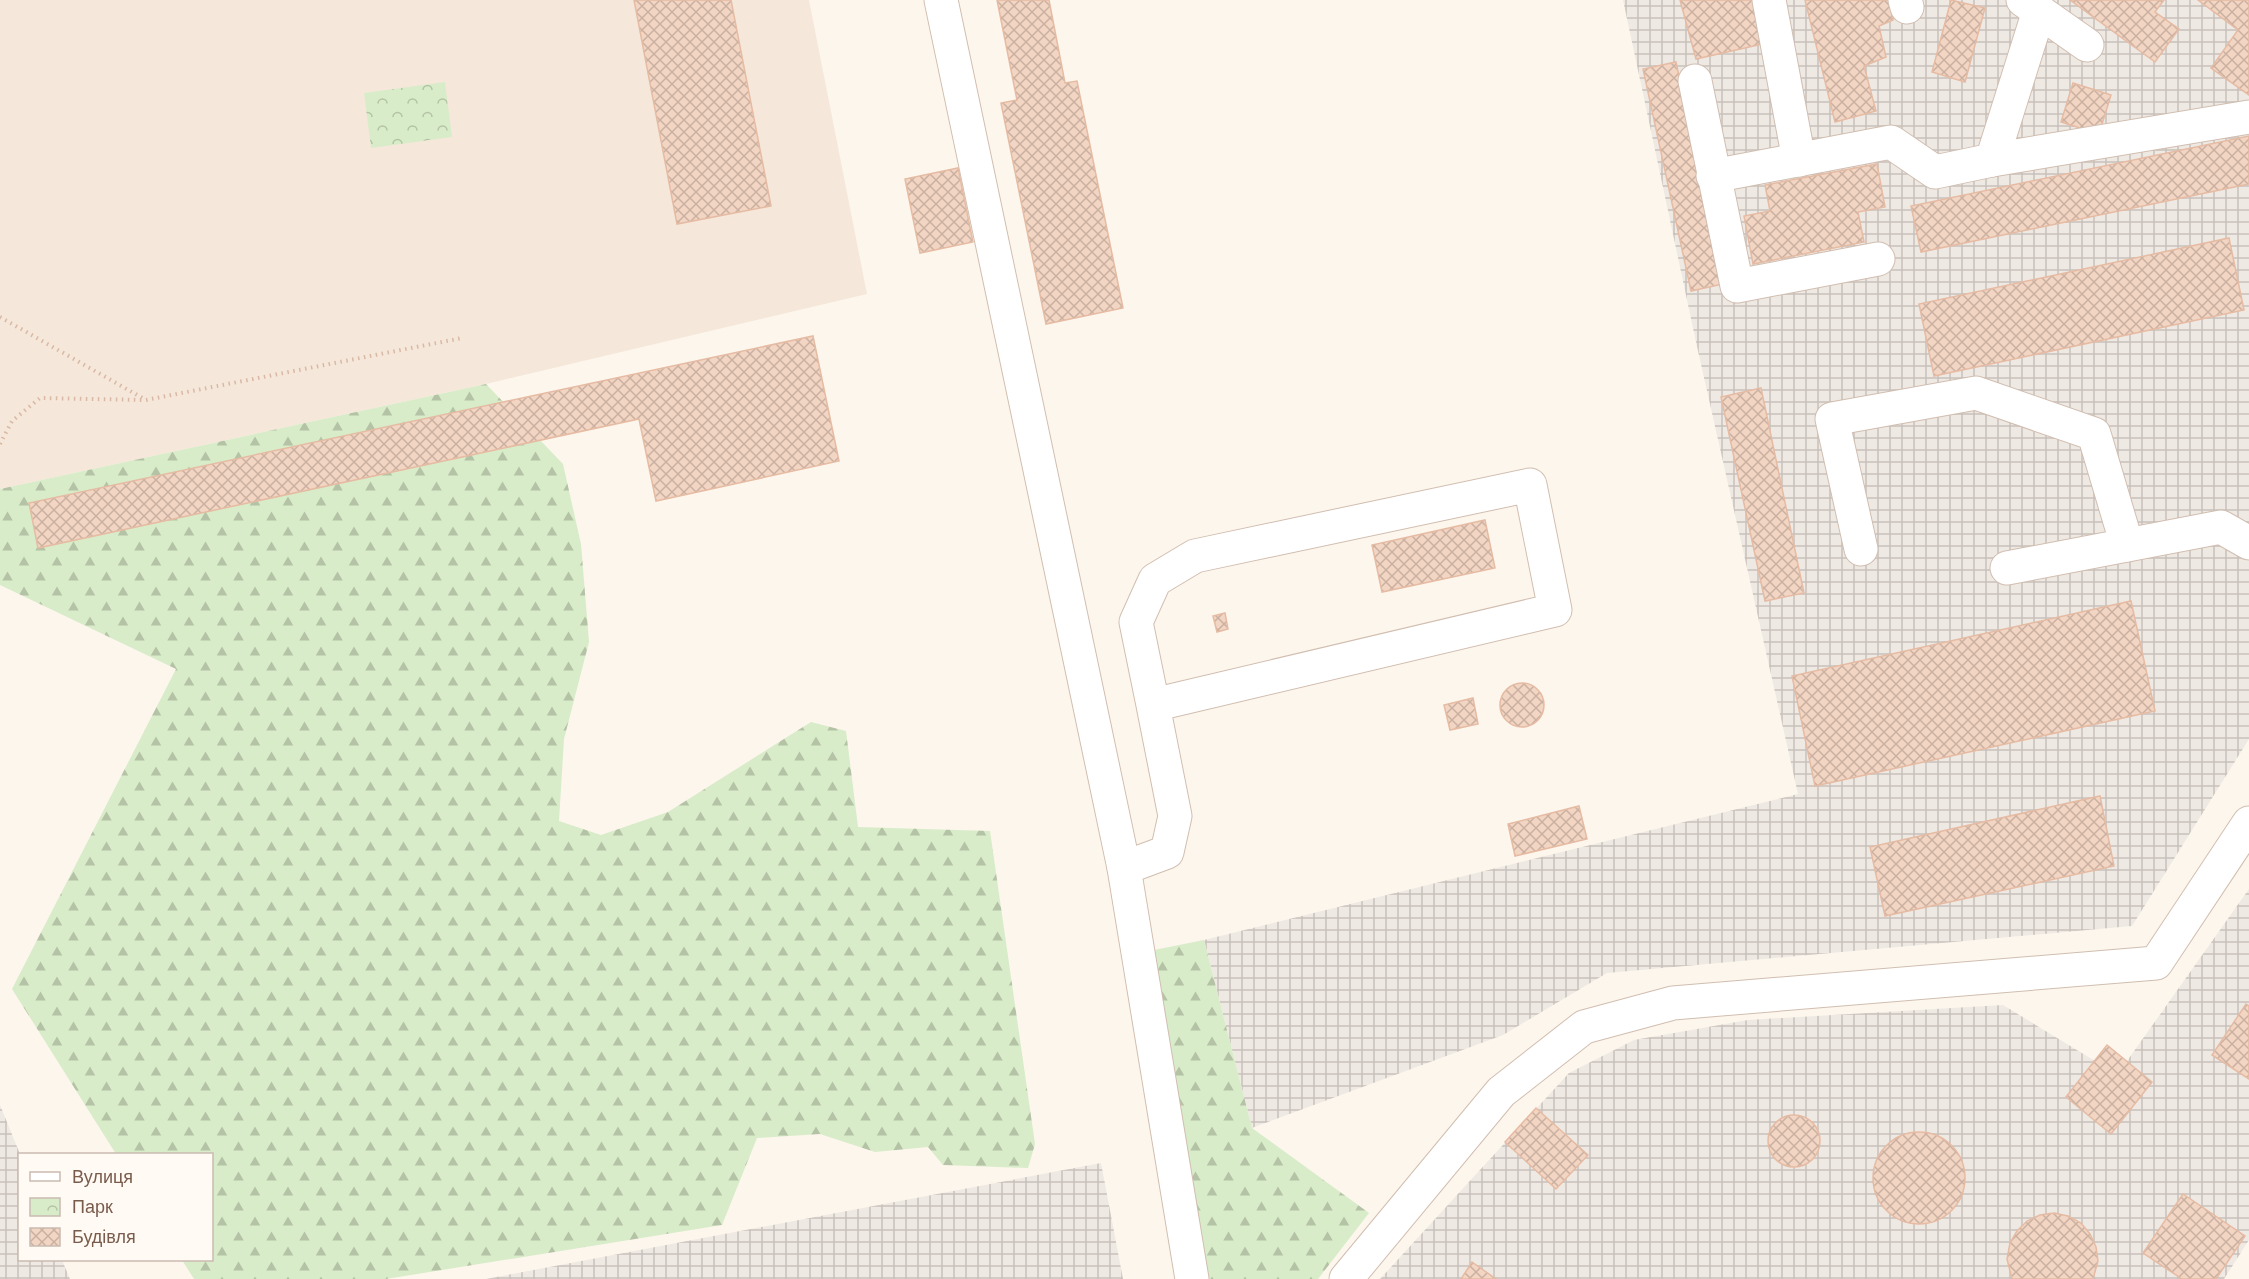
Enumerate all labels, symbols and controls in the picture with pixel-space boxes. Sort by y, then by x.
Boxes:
legend [18,1153,213,1261]
text: Вулиця [72,1165,133,1187]
text: Парк [72,1195,113,1217]
text: Будівля [72,1225,136,1247]

